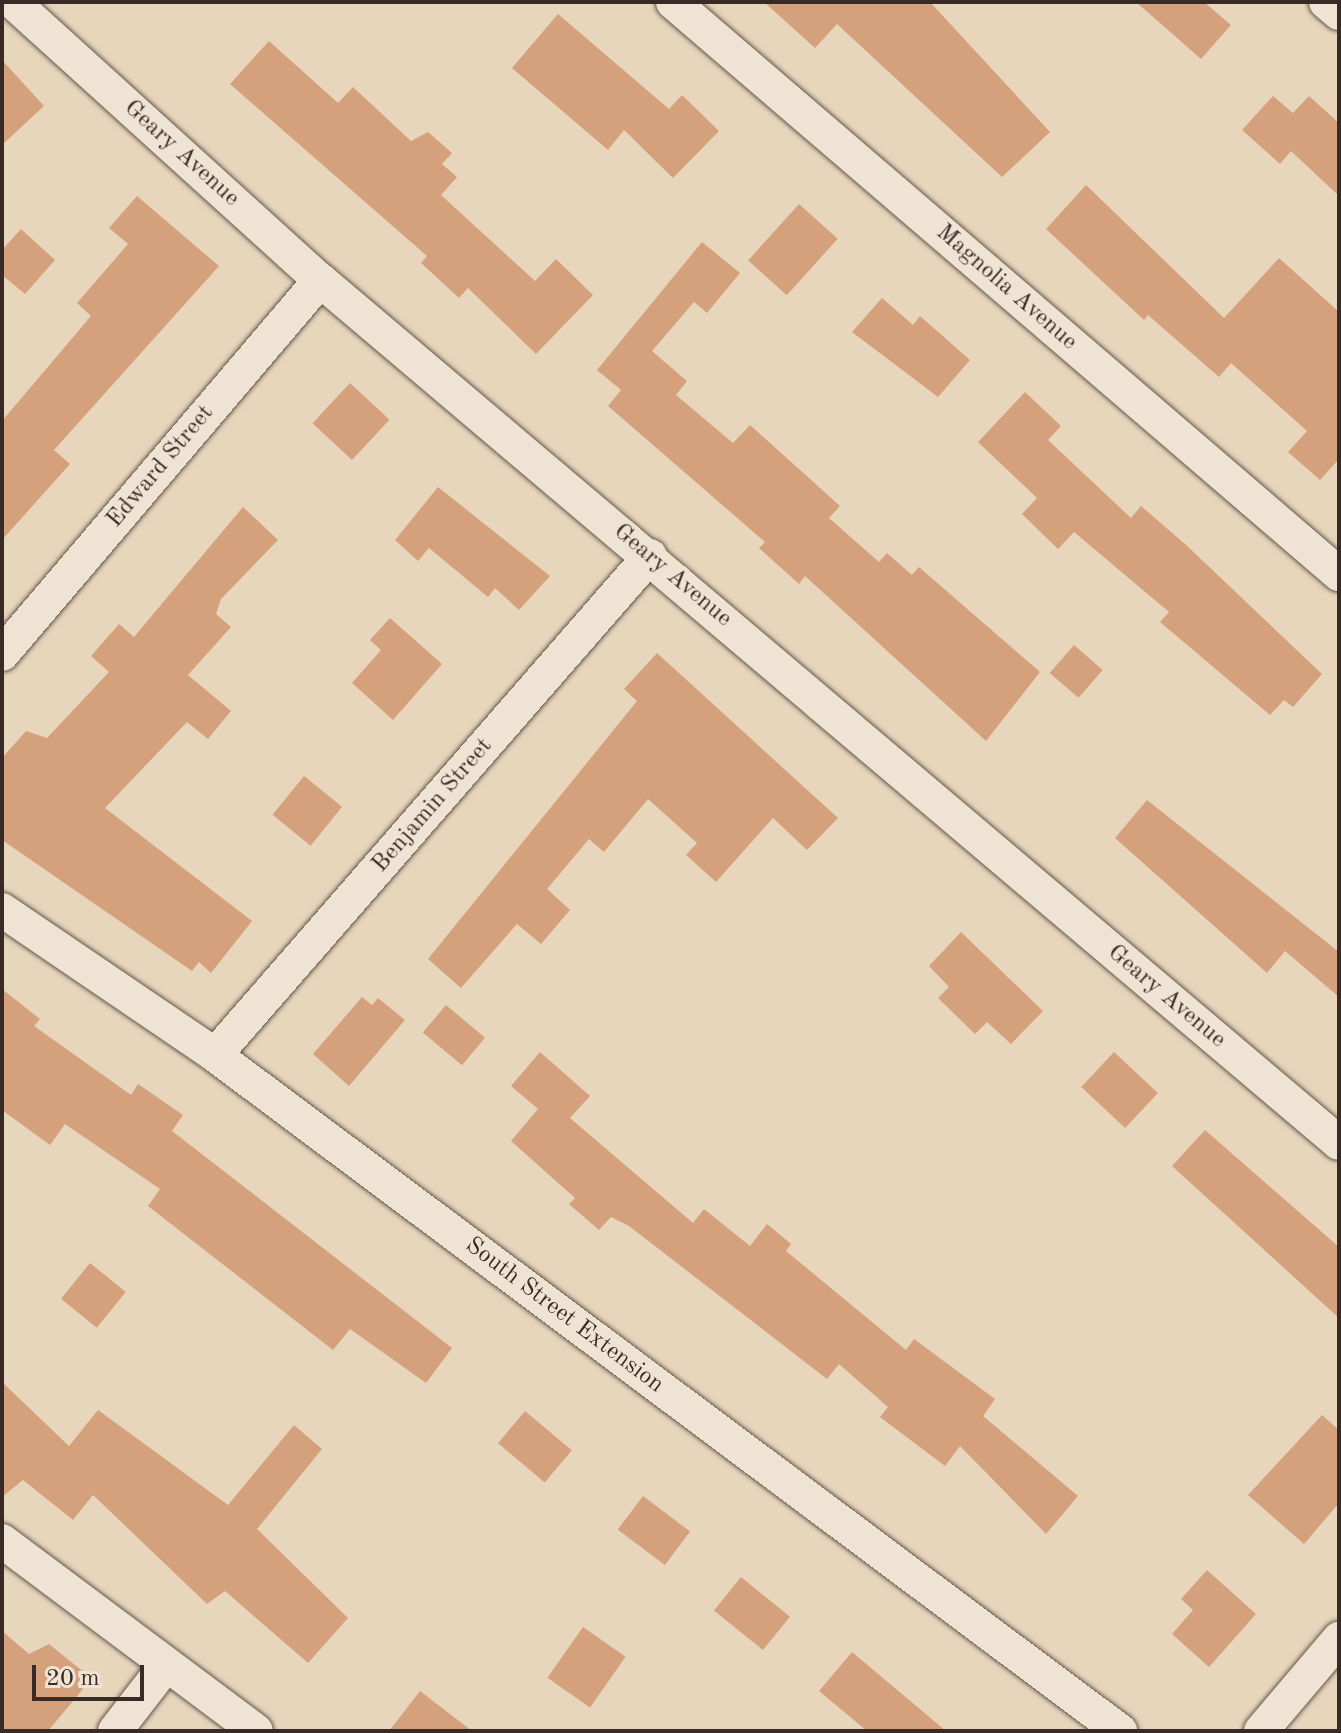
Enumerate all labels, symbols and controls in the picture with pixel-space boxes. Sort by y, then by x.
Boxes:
street label: Geary Avenue [117,95,245,213]
street label: Magnolia Avenue [930,219,1082,357]
street label: Edward Street [101,400,221,534]
street label: Geary Avenue [607,518,737,634]
street label: Benjamin Street [367,733,499,879]
street label: Geary Avenue [1101,939,1231,1055]
street label: South Street Extension [459,1232,669,1400]
scale bar [36,1649,148,1699]
text: 20 m [46,1667,100,1691]

